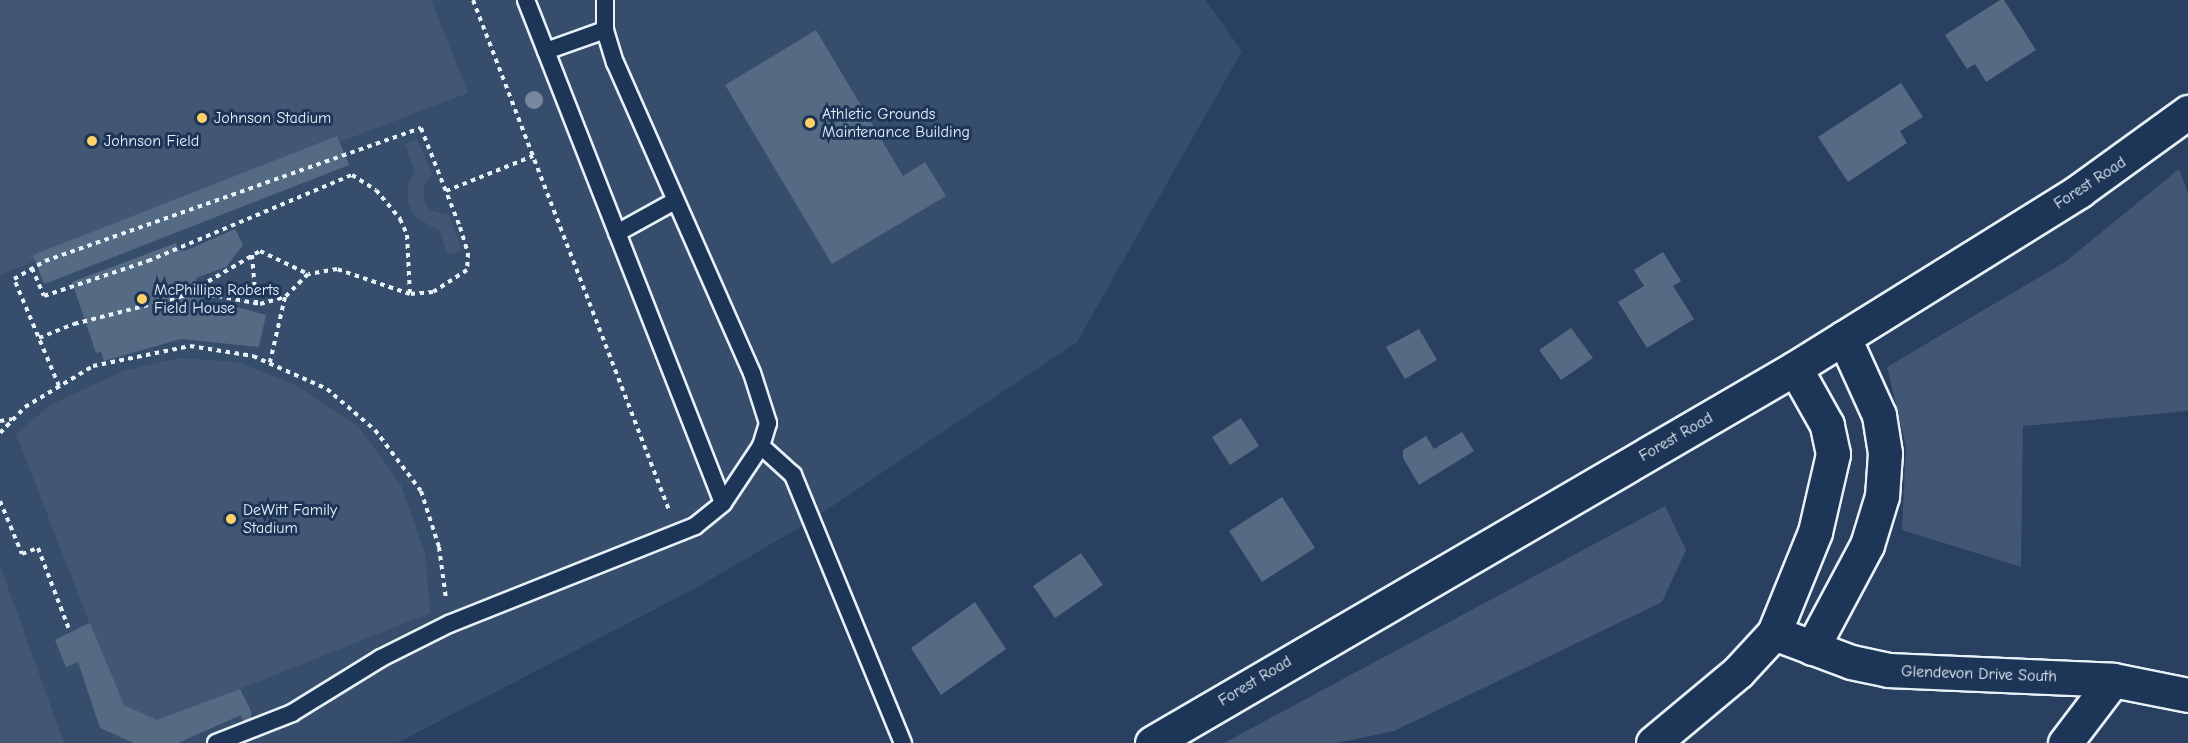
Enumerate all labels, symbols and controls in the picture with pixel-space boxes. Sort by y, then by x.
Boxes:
place label: Athletic Grounds Maintenance Building [822,104,970,142]
place label: Johnson Stadium [214,108,331,128]
marker: Johnson Stadium [195,111,209,125]
marker: Athletic Grounds Maintenance Building [803,116,817,130]
place label: Johnson Field [104,131,199,151]
marker: Johnson Field [85,134,99,148]
street label: Forest Road [2050,153,2130,213]
place label: McPhillips Roberts Field House [154,280,279,318]
marker: McPhillips Roberts Field House [135,292,149,306]
street label: Forest Road [1636,408,1716,466]
place label: DeWitt Family Stadium [243,500,337,538]
marker: DeWitt Family Stadium [224,512,238,526]
street label: Forest Road [1215,652,1295,710]
street label: Glendevon Drive South [1901,662,2057,686]

